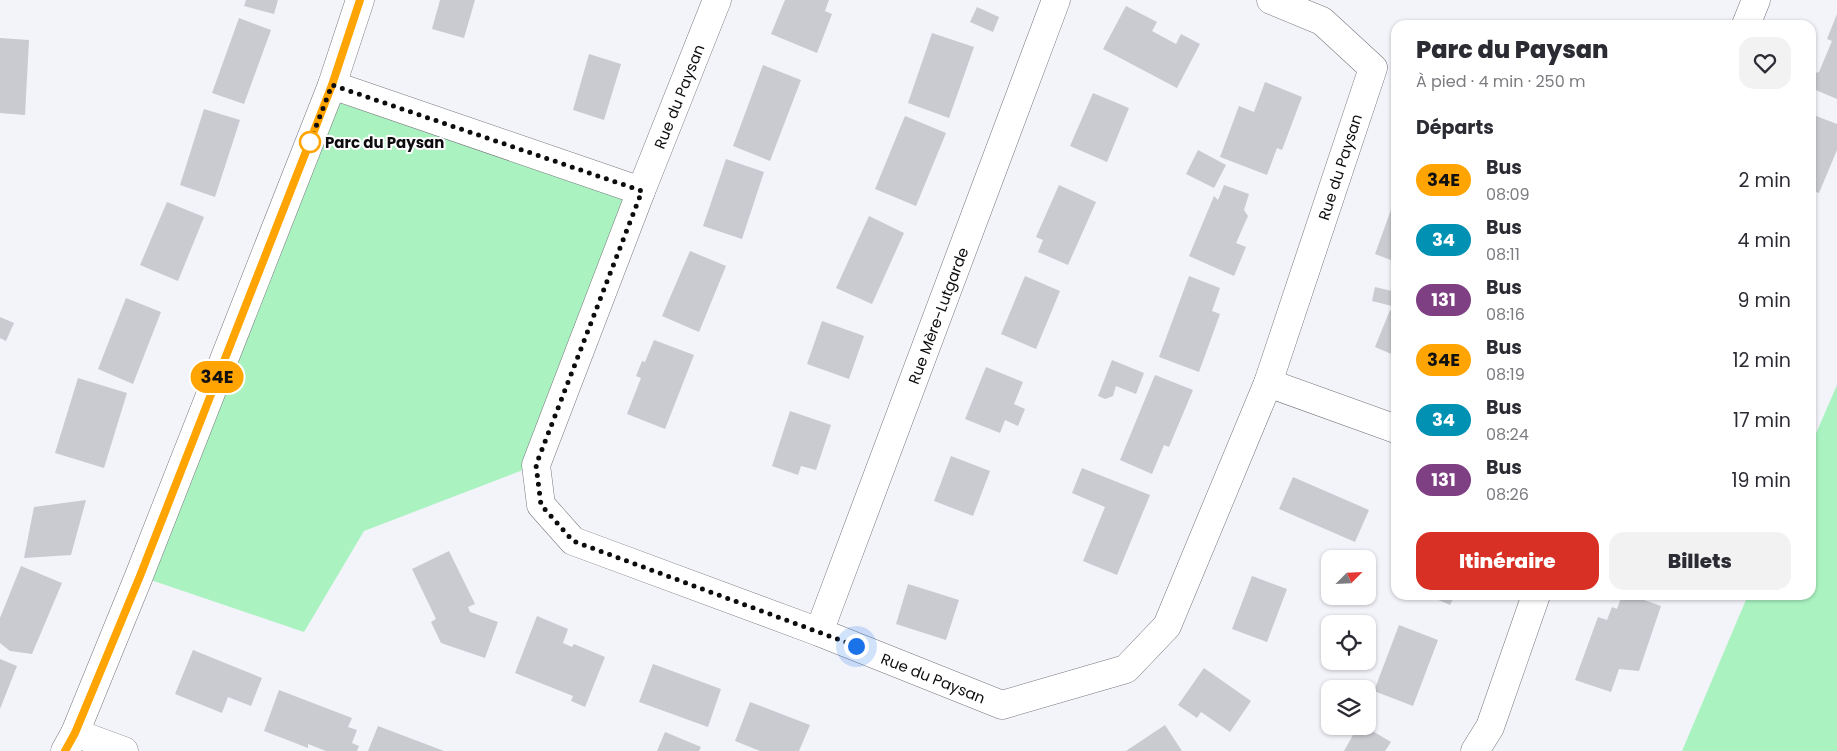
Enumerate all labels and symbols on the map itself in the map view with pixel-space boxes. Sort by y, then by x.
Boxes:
street label: Rue du Paysan [648,41,709,152]
street label: Rue du Paysan [1313,111,1367,223]
marker: Parc du Paysan [299,131,321,153]
place label: Parc du Paysan [325,132,444,153]
street label: Rue Mère-Lutgarde [902,244,973,387]
line badge: 34E [188,361,246,393]
north arrow [1321,550,1376,605]
your location [844,634,869,659]
street label: Rue du Paysan [878,647,989,708]

